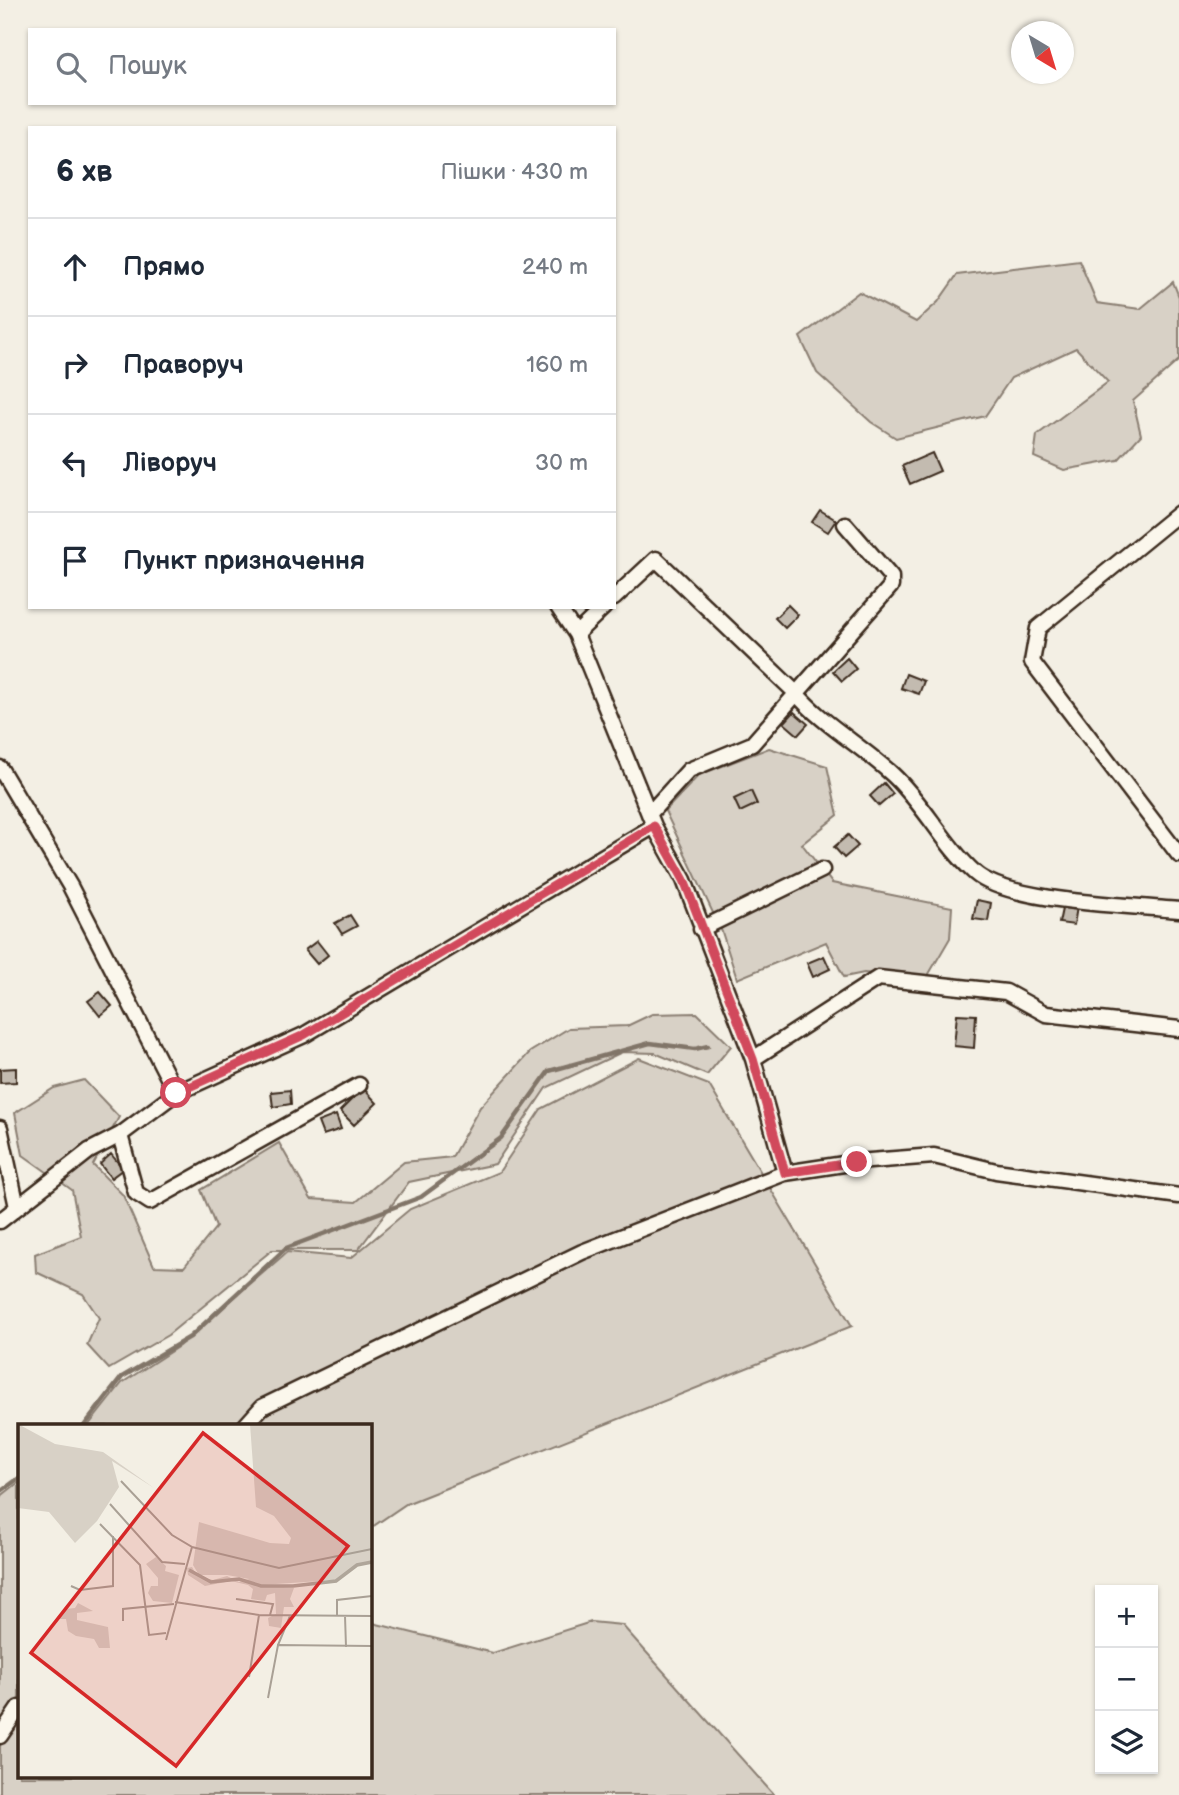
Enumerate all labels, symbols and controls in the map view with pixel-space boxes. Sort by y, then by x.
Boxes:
north arrow [1011,21,1074,84]
search box [28,28,616,105]
icon: search [52,48,90,86]
text: Пошук [108,51,187,82]
text: 6 хв [56,154,112,190]
text: Пішки · 430 m [440,158,588,186]
icon: ahead [56,248,94,286]
text: Прямо [123,252,205,283]
text: 240 m [522,253,588,281]
icon: right [56,346,94,384]
text: Праворуч [123,350,244,381]
text: 160 m [526,351,588,379]
icon: left [56,444,94,482]
text: Ліворуч [123,448,217,479]
text: 30 m [535,449,588,477]
icon: arrive [56,542,94,580]
text: Пункт призначення [123,546,365,577]
route start [160,1077,191,1108]
route end [841,1146,872,1177]
inset map [18,1424,371,1778]
map controls [1095,1585,1158,1774]
button: + [1095,1585,1158,1648]
button: − [1095,1648,1158,1711]
button: layers [1095,1711,1158,1774]

